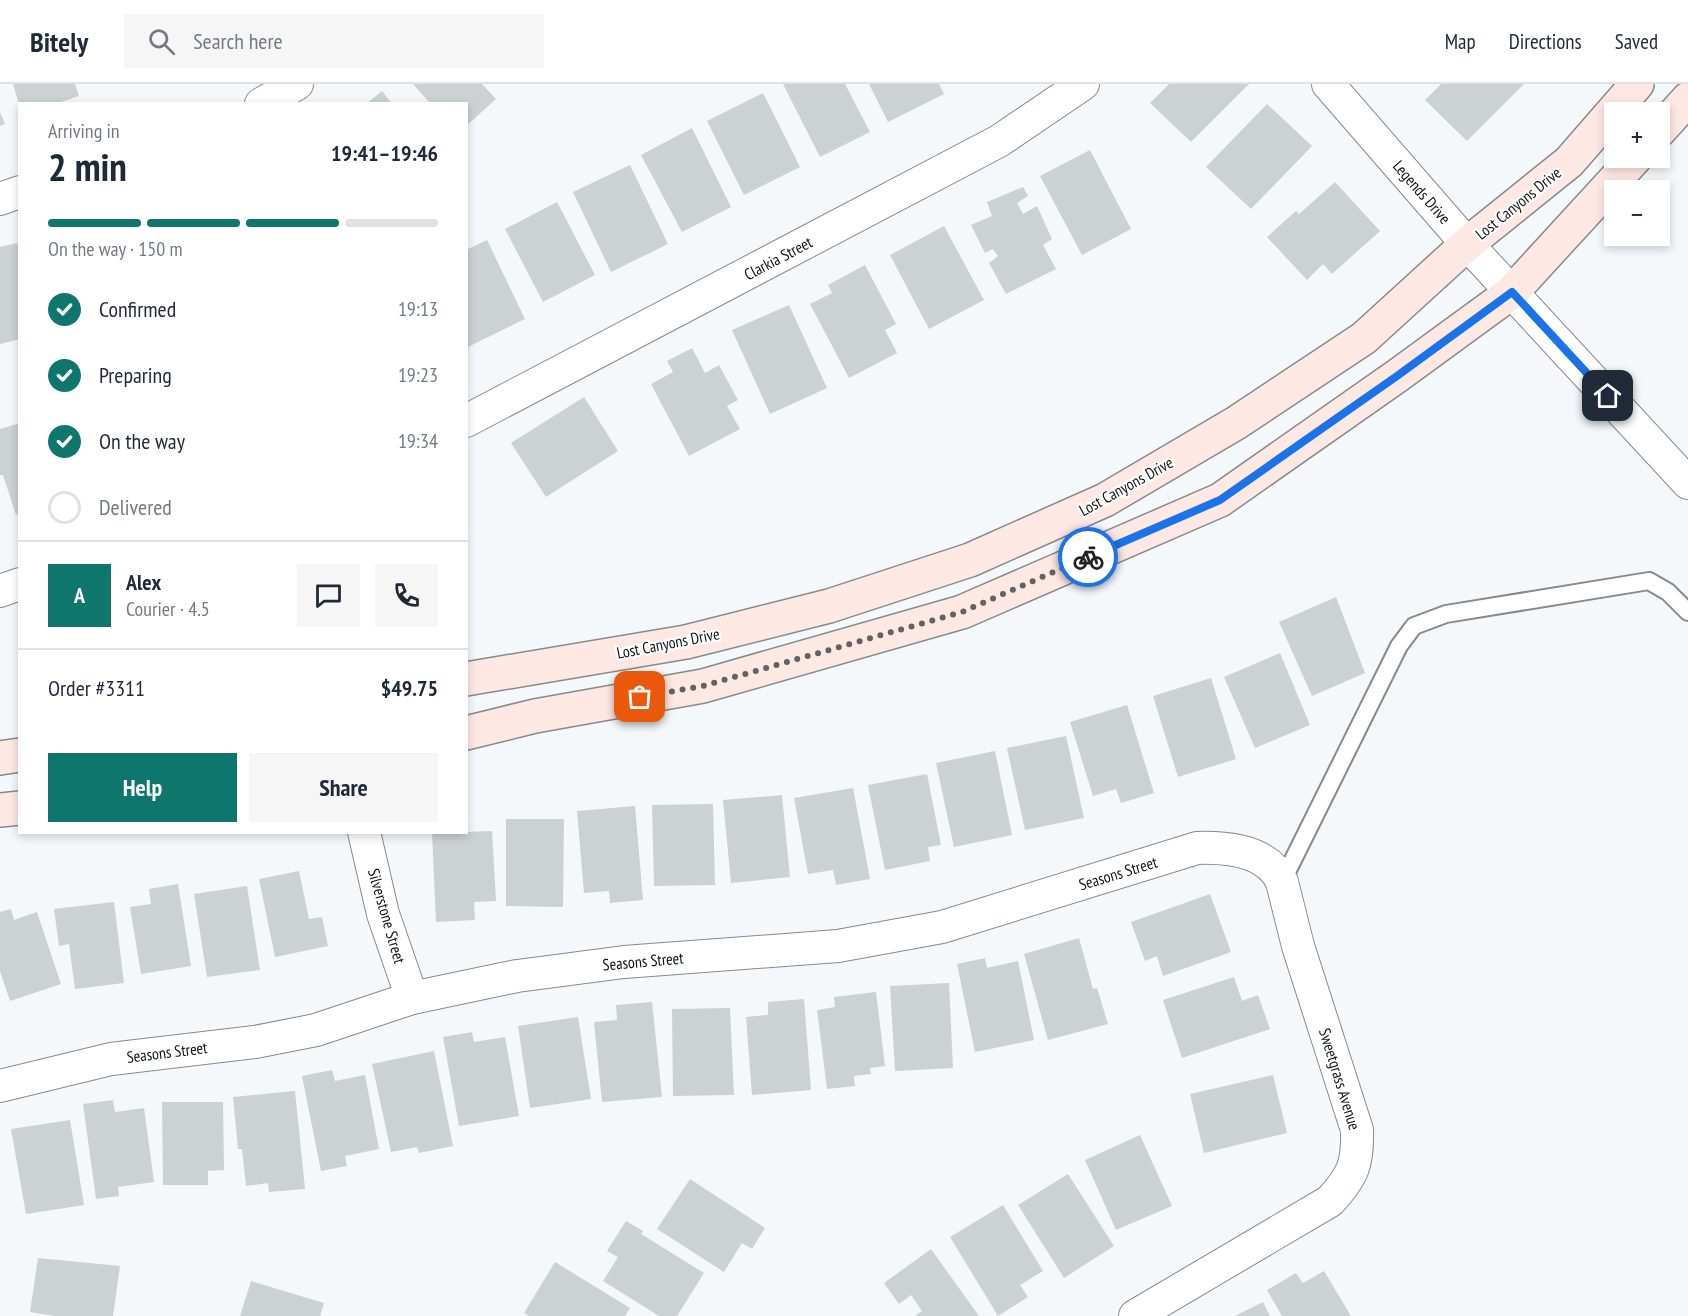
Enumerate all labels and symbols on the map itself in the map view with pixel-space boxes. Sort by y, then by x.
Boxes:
street label: Legends Drive [1389,156,1455,228]
street label: Lost Canyons Drive [1471,162,1565,244]
street label: Clarkia Street [740,231,816,284]
pin [1582,370,1633,421]
street label: Lost Canyons Drive [1075,452,1177,520]
courier [1058,527,1118,587]
street label: Lost Canyons Drive [615,623,721,663]
pin [614,671,665,722]
street label: Seasons Street [1076,851,1160,894]
street label: Silverstone Street [364,866,410,966]
street label: Seasons Street [602,947,685,974]
street label: Sweetgrass Avenue [1315,1026,1365,1132]
street label: Seasons Street [126,1037,209,1067]

